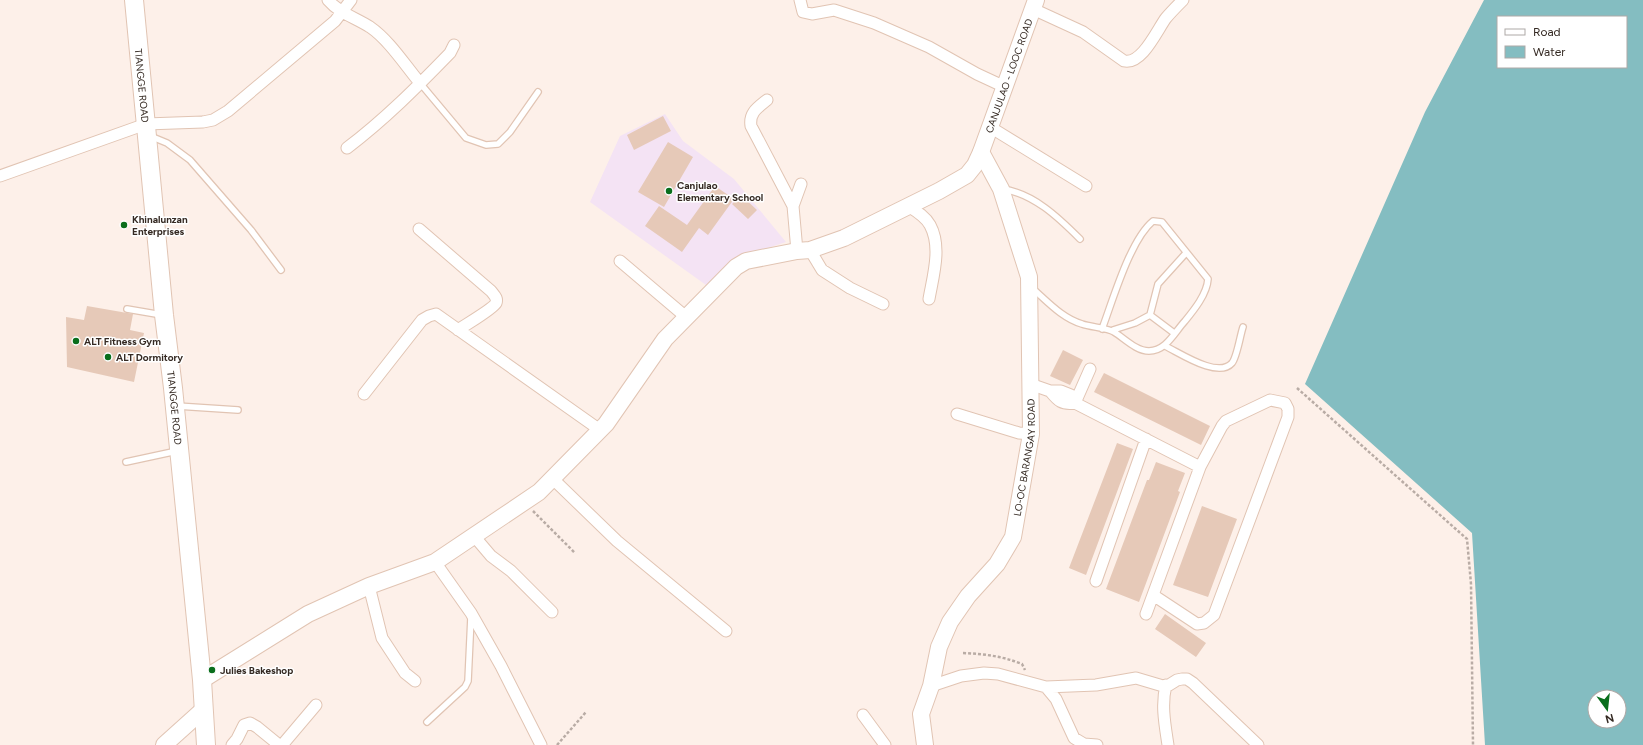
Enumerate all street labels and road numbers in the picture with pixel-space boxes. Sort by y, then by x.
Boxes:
street label: CANJULAO - LOOC ROAD [982,17,1035,134]
street label: TIANGGE ROAD [132,48,152,123]
street label: TIANGGE ROAD [164,370,185,446]
street label: LO-OC BARANGAY ROAD [1010,398,1038,517]

